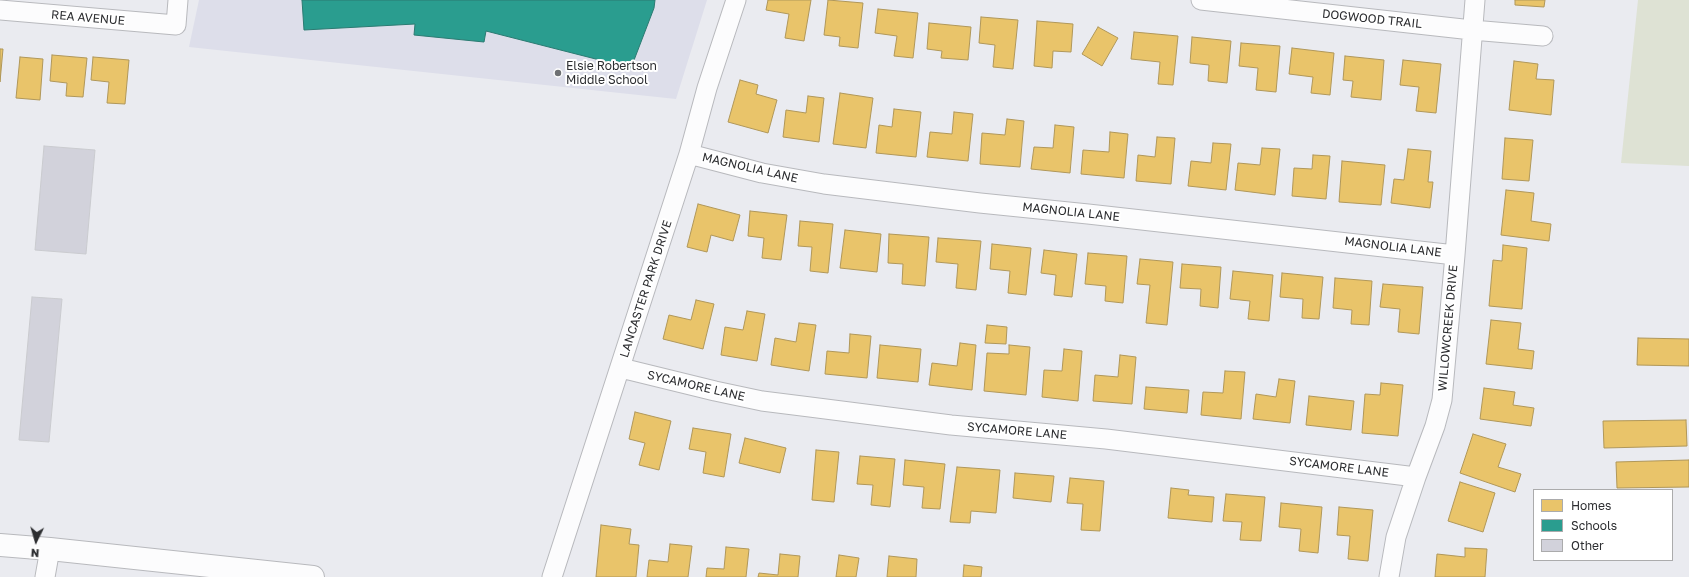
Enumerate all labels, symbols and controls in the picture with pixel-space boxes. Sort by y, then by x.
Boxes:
street label: DOGWOOD TRAIL [1321,7,1423,31]
street label: REA AVENUE [50,8,126,28]
place label: Elsie Robertson Middle School [566,59,657,87]
marker: Elsie Robertson Middle School [553,68,563,78]
street label: MAGNOLIA LANE [701,150,799,186]
street label: MAGNOLIA LANE [1022,200,1120,224]
street label: LANCASTER PARK DRIVE [617,218,675,360]
street label: MAGNOLIA LANE [1344,234,1442,260]
street label: WILLOWCREEK DRIVE [1435,264,1461,392]
street label: SYCAMORE LANE [646,368,746,404]
street label: SYCAMORE LANE [967,419,1067,443]
street label: SYCAMORE LANE [1288,454,1390,480]
legend [1533,489,1673,561]
text: Homes [1571,498,1611,513]
text: Schools [1571,518,1617,533]
north arrow [16,521,56,561]
text: Other [1571,538,1604,553]
text: N [30,547,40,560]

